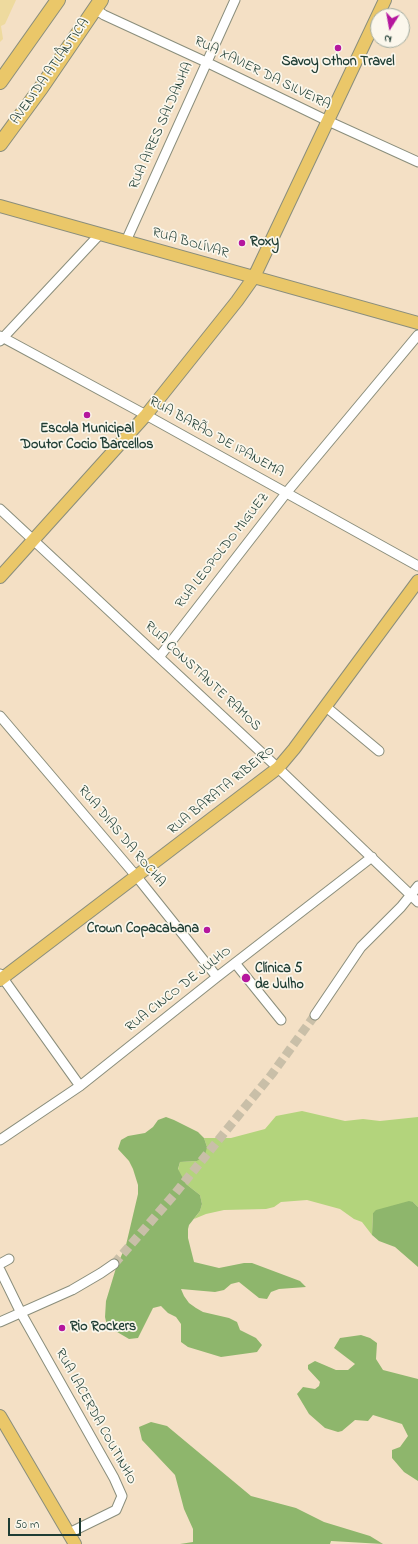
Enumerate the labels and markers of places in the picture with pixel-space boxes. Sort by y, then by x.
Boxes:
marker: Savoy Othon Travel [333,43,343,53]
place label: Savoy Othon Travel [281,55,395,71]
place label: Roxy [250,235,279,251]
marker: Roxy [237,238,247,248]
marker: Escola Municipal Doutor Cocio Barcellos [82,410,92,420]
place label: Escola Municipal Doutor Cocio Barcellos [21,422,153,454]
place label: Crown Copacabana [87,922,199,938]
marker: Crown Copacabana [202,925,212,935]
place label: Clínica 5 de Julho [255,962,304,994]
marker: Clínica 5 de Julho [240,972,252,984]
place label: Rio Rockers [70,1320,136,1336]
marker: Rio Rockers [57,1323,67,1333]

